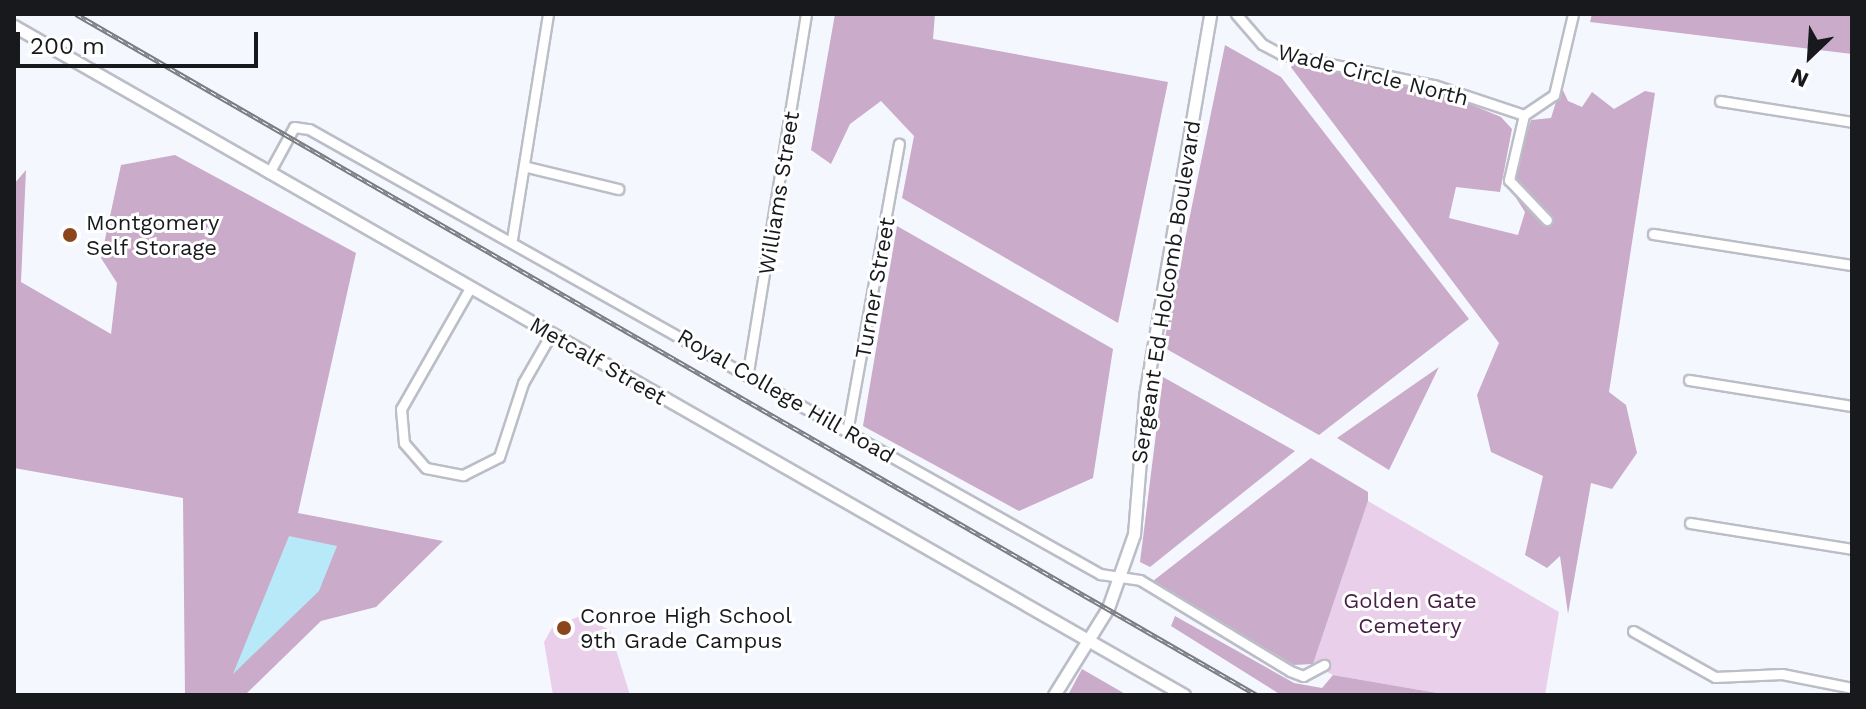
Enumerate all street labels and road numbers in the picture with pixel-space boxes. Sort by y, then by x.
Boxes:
street label: Wade Circle North [1275,39,1471,111]
street label: Williams Street [753,109,805,277]
street label: Sergeant Ed Holcomb Boulevard [1126,119,1206,465]
street label: Turner Street [850,215,900,361]
street label: Metcalf Street [525,311,671,411]
street label: Royal College Hill Road [672,323,900,469]

